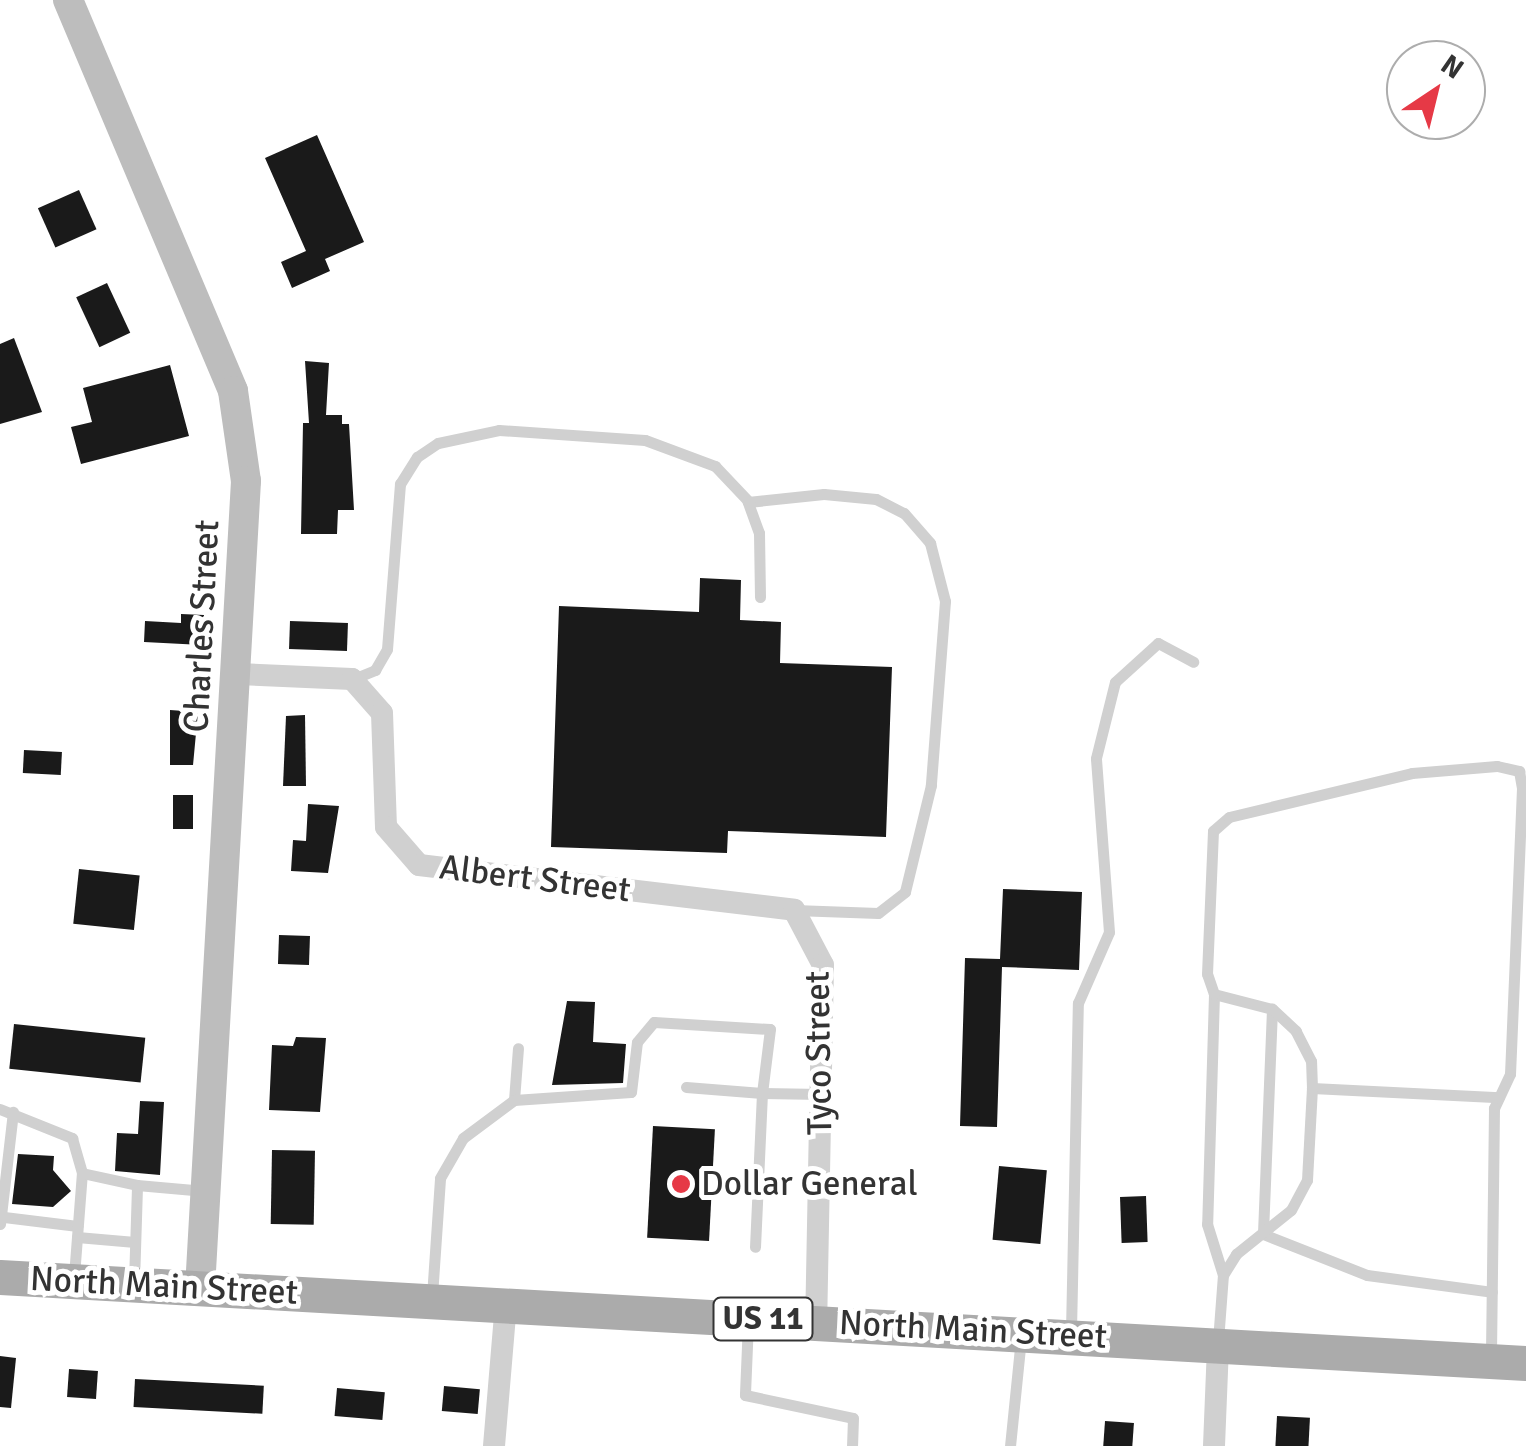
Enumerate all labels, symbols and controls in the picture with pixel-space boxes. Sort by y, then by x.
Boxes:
north arrow [1386,40,1486,140]
text: N [1434,48,1470,87]
street label: Charles Street [175,519,229,733]
street label: Albert Street [437,846,633,912]
street label: Tyco Street [797,971,841,1135]
place label: Dollar General [701,1163,918,1205]
marker: Dollar General [670,1173,692,1195]
street label: North Main Street [29,1258,299,1314]
road number: US 11 [710,1292,816,1346]
street label: North Main Street [838,1302,1108,1358]

